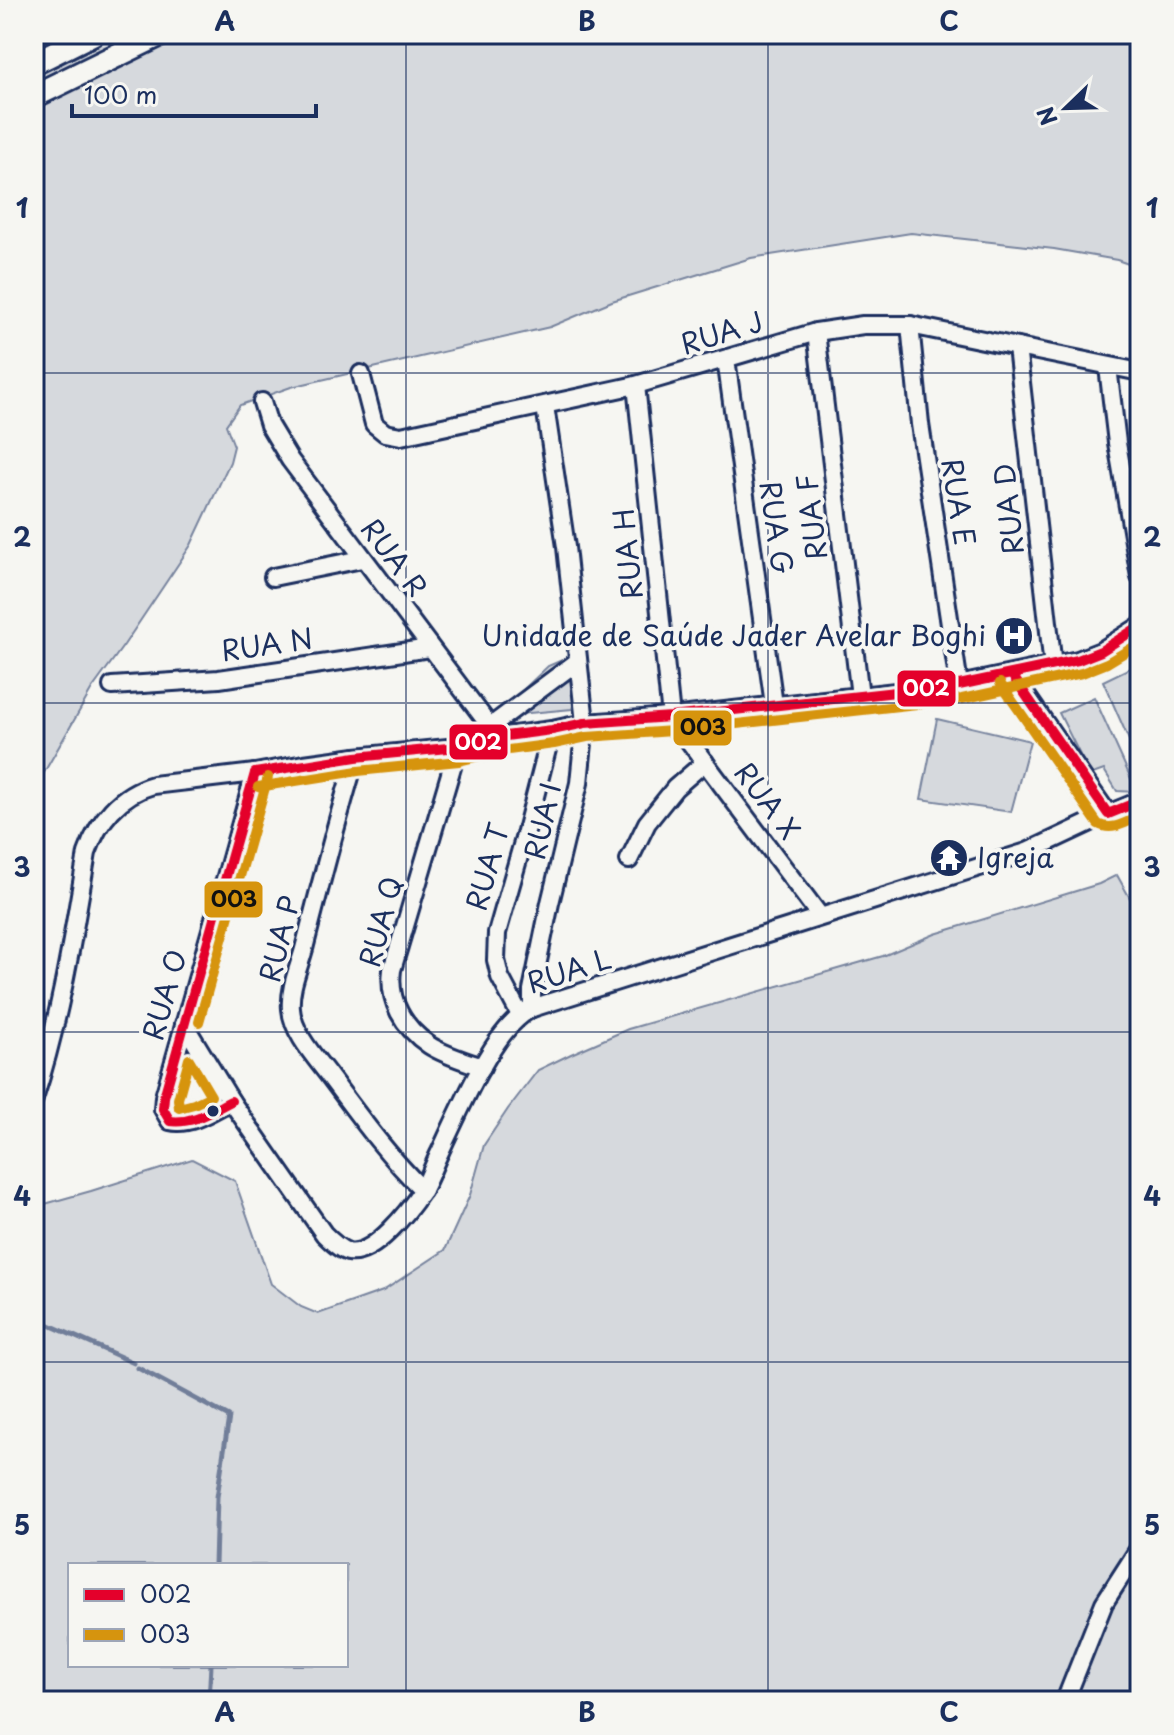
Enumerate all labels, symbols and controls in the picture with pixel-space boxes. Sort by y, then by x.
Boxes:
text: A [215,1,235,40]
text: B [578,1,596,40]
text: C [939,1,959,40]
scale bar [72,68,316,118]
north arrow [1026,68,1106,148]
text: 100 m [84,76,157,112]
text: N [1028,102,1065,131]
text: 1 [16,188,28,227]
text: 1 [1146,188,1158,227]
street label: RUA J [675,299,768,364]
street label: RUA E [931,455,988,549]
street label: RUA D [981,461,1034,557]
street label: RUA F [784,472,837,563]
street label: RUA G [750,478,805,578]
street label: RUA H [600,507,653,602]
street label: RUA R [351,509,439,605]
text: 2 [13,517,31,556]
text: 2 [1143,517,1161,556]
place label: Unidade de Saúde Jader Avelar Boghi [481,613,986,656]
hospital icon: Unidade de Saúde Jader Avelar Boghi [993,615,1035,657]
street label: RUA N [218,616,316,671]
line badge: 002 [896,669,957,708]
text: 002 [902,670,950,703]
line badge: 003 [672,709,733,747]
text: 003 [680,709,726,742]
line badge: 002 [448,723,509,761]
text: 002 [454,724,502,757]
street label: RUA X [725,752,812,848]
street label: RUA I [512,778,571,863]
street label: RUA T [454,817,520,915]
place label: Igreja [977,835,1054,878]
temple icon: Igreja [928,837,970,879]
text: 3 [13,847,31,886]
text: 3 [1143,847,1161,886]
street label: RUA Q [347,872,412,972]
line badge: 003 [203,880,264,919]
text: 003 [211,881,257,914]
street label: RUA P [247,891,310,986]
street label: RUA L [521,936,616,1003]
street label: RUA O [130,944,197,1045]
unlabelled marker [205,1103,221,1119]
text: 4 [13,1176,31,1215]
text: 4 [1143,1176,1161,1215]
text: 5 [14,1505,30,1544]
text: 5 [1144,1505,1160,1544]
legend [68,1563,348,1667]
text: 002 [140,1575,191,1611]
text: 003 [140,1615,190,1651]
text: A [215,1692,235,1731]
text: B [578,1692,596,1731]
text: C [939,1692,959,1731]

